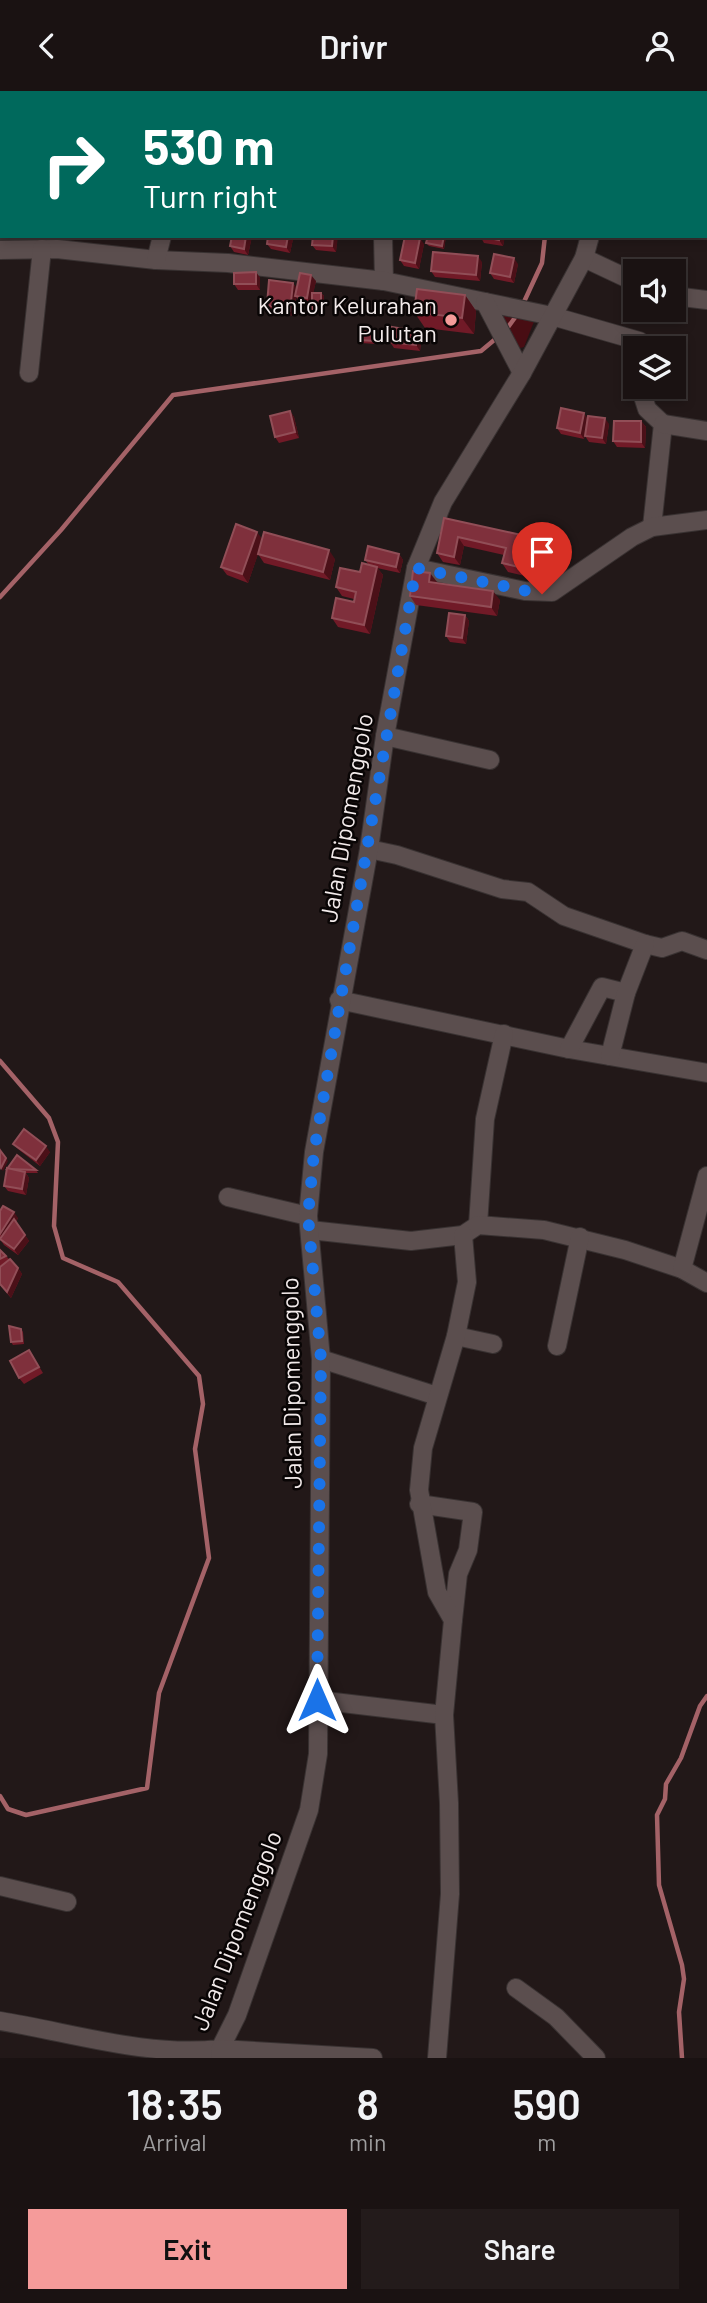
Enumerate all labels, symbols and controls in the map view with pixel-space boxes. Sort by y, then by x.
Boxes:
icon: back [28,27,66,65]
text: Drivr [319,27,388,65]
icon: person [641,27,679,65]
text: 530 m [143,116,275,175]
icon: right [28,119,119,210]
text: Turn right [143,176,278,214]
map controls [623,259,686,399]
button: sound [623,259,686,322]
place label: Kantor Kelurahan Pulutan [258,290,437,347]
marker: Kantor Kelurahan Pulutan [443,312,459,328]
button: layers [623,336,686,399]
pin [512,522,572,594]
icon: arrive [523,533,561,571]
street label: Jalan Dipomenggolo [313,711,378,924]
street label: Jalan Dipomenggolo [274,1277,307,1489]
position arrow [280,1663,354,1737]
street label: Jalan Dipomenggolo [184,1827,287,2034]
text: 18:35 [126,2078,223,2128]
text: 8 [357,2078,379,2128]
text: 590 [513,2078,581,2128]
text: Arrival [142,2128,207,2156]
text: min [349,2128,386,2156]
text: m [537,2128,556,2156]
button: Exit [28,2209,347,2289]
button: Share [361,2209,679,2289]

